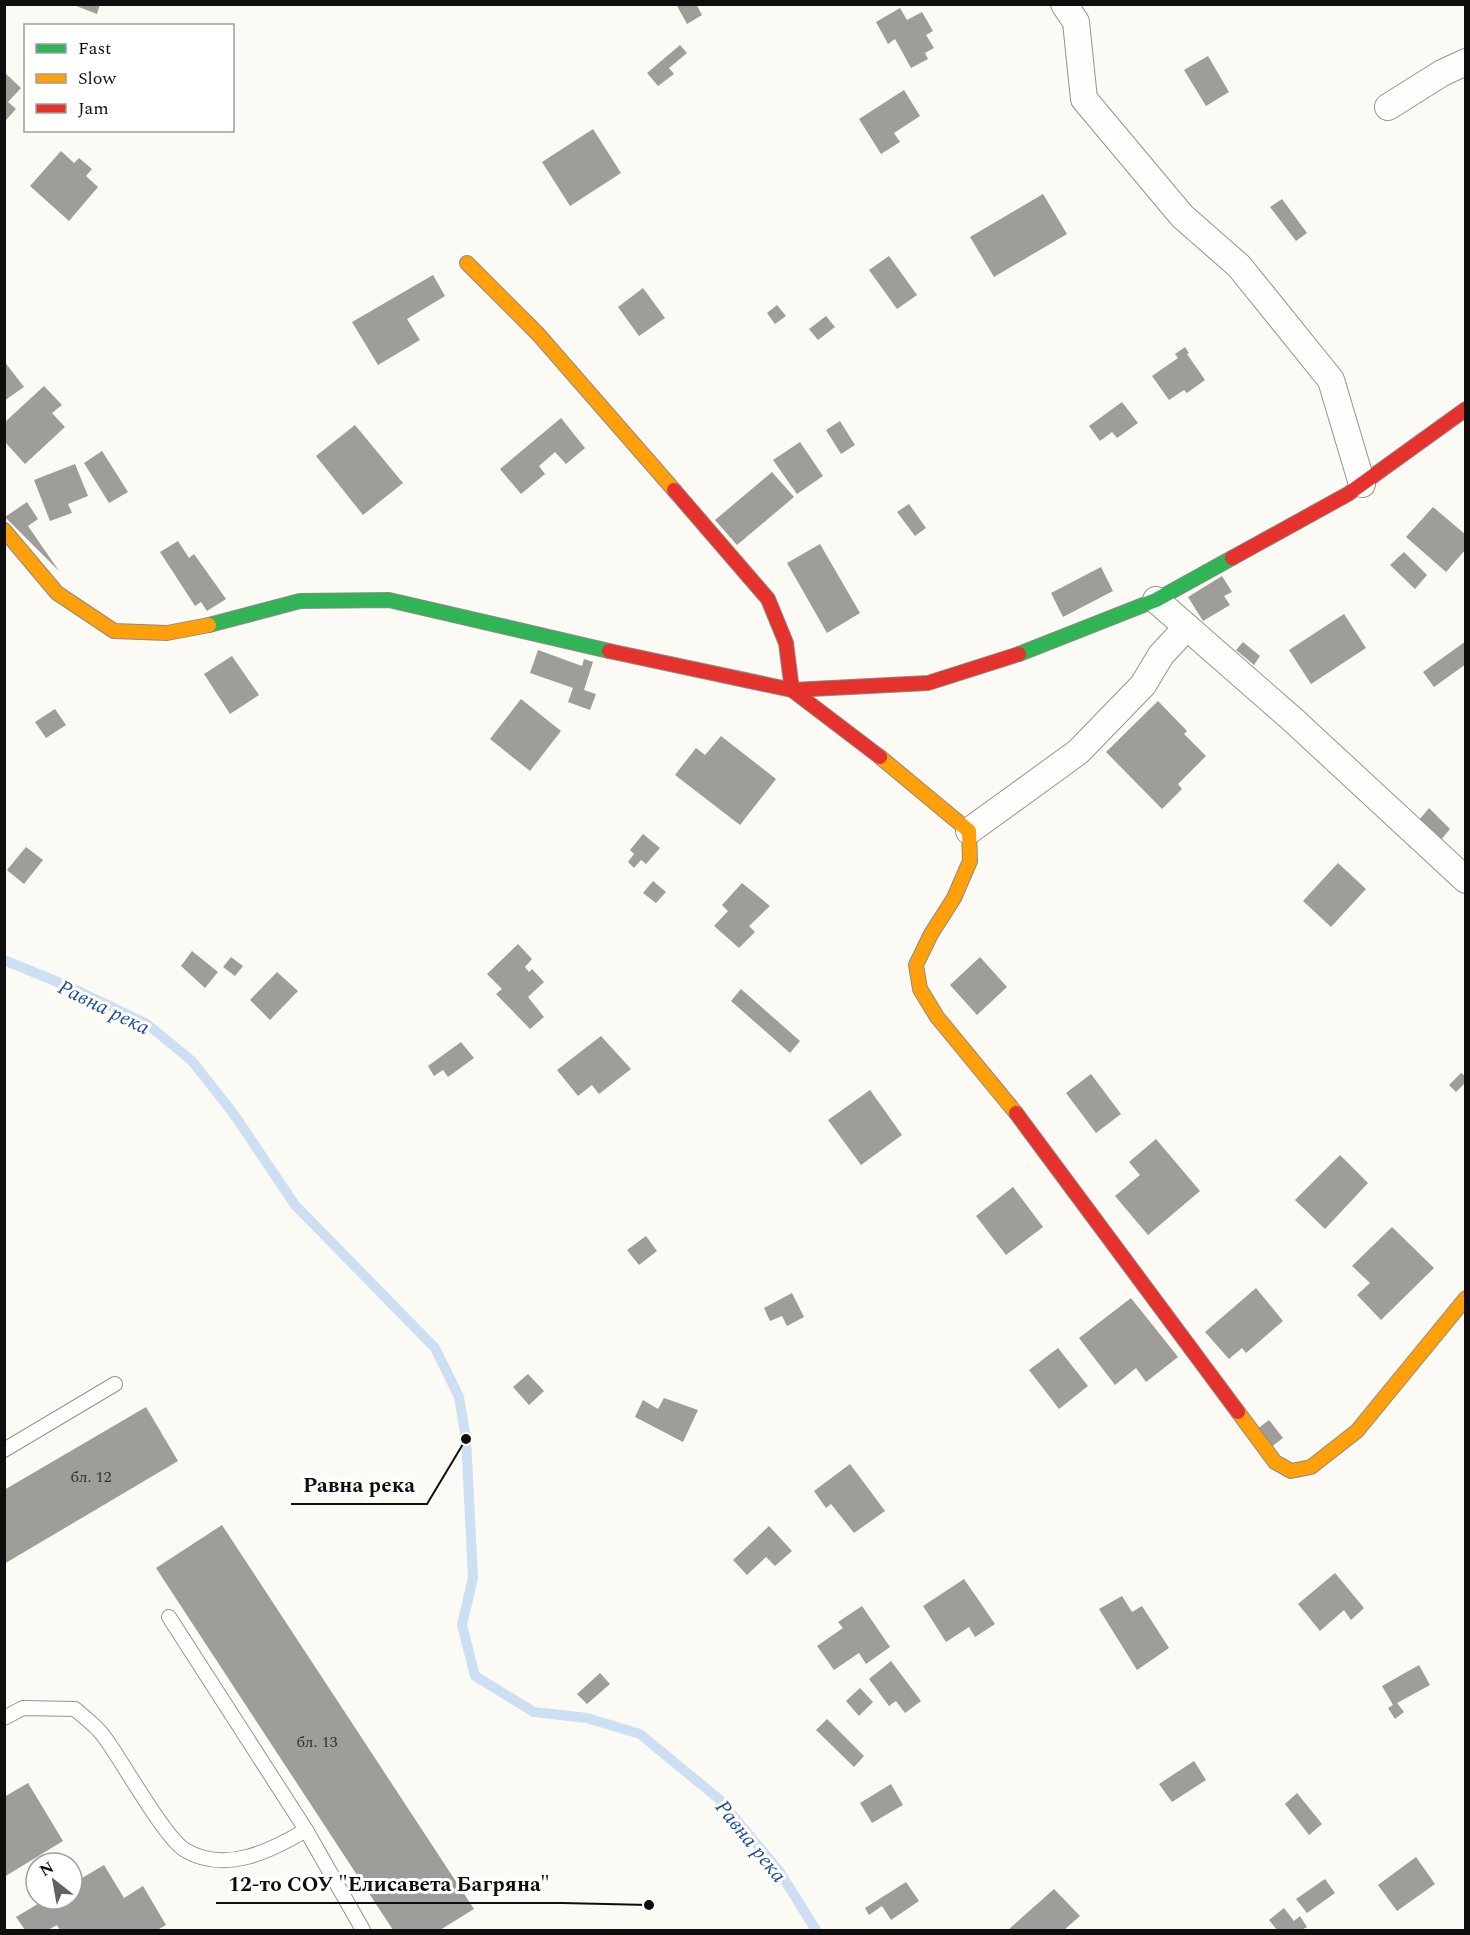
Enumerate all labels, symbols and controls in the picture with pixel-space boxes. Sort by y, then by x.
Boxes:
legend [24,24,234,132]
text: Fast [78,35,111,62]
text: Slow [78,65,117,92]
text: Jam [78,95,109,122]
water label: Равна река [52,972,155,1044]
house number: бл. 12 [70,1465,112,1489]
callout: Равна река [291,1465,427,1504]
text: Равна река [303,1470,415,1502]
house number: бл. 13 [296,1730,338,1754]
water label: Равна река [707,1793,794,1890]
north arrow [24,1851,84,1911]
text: N [35,1855,59,1883]
callout: 12-то СОУ "Елисавета Багряна" [216,1864,562,1903]
text: 12-то СОУ "Елисавета Багряна" [228,1869,550,1901]

